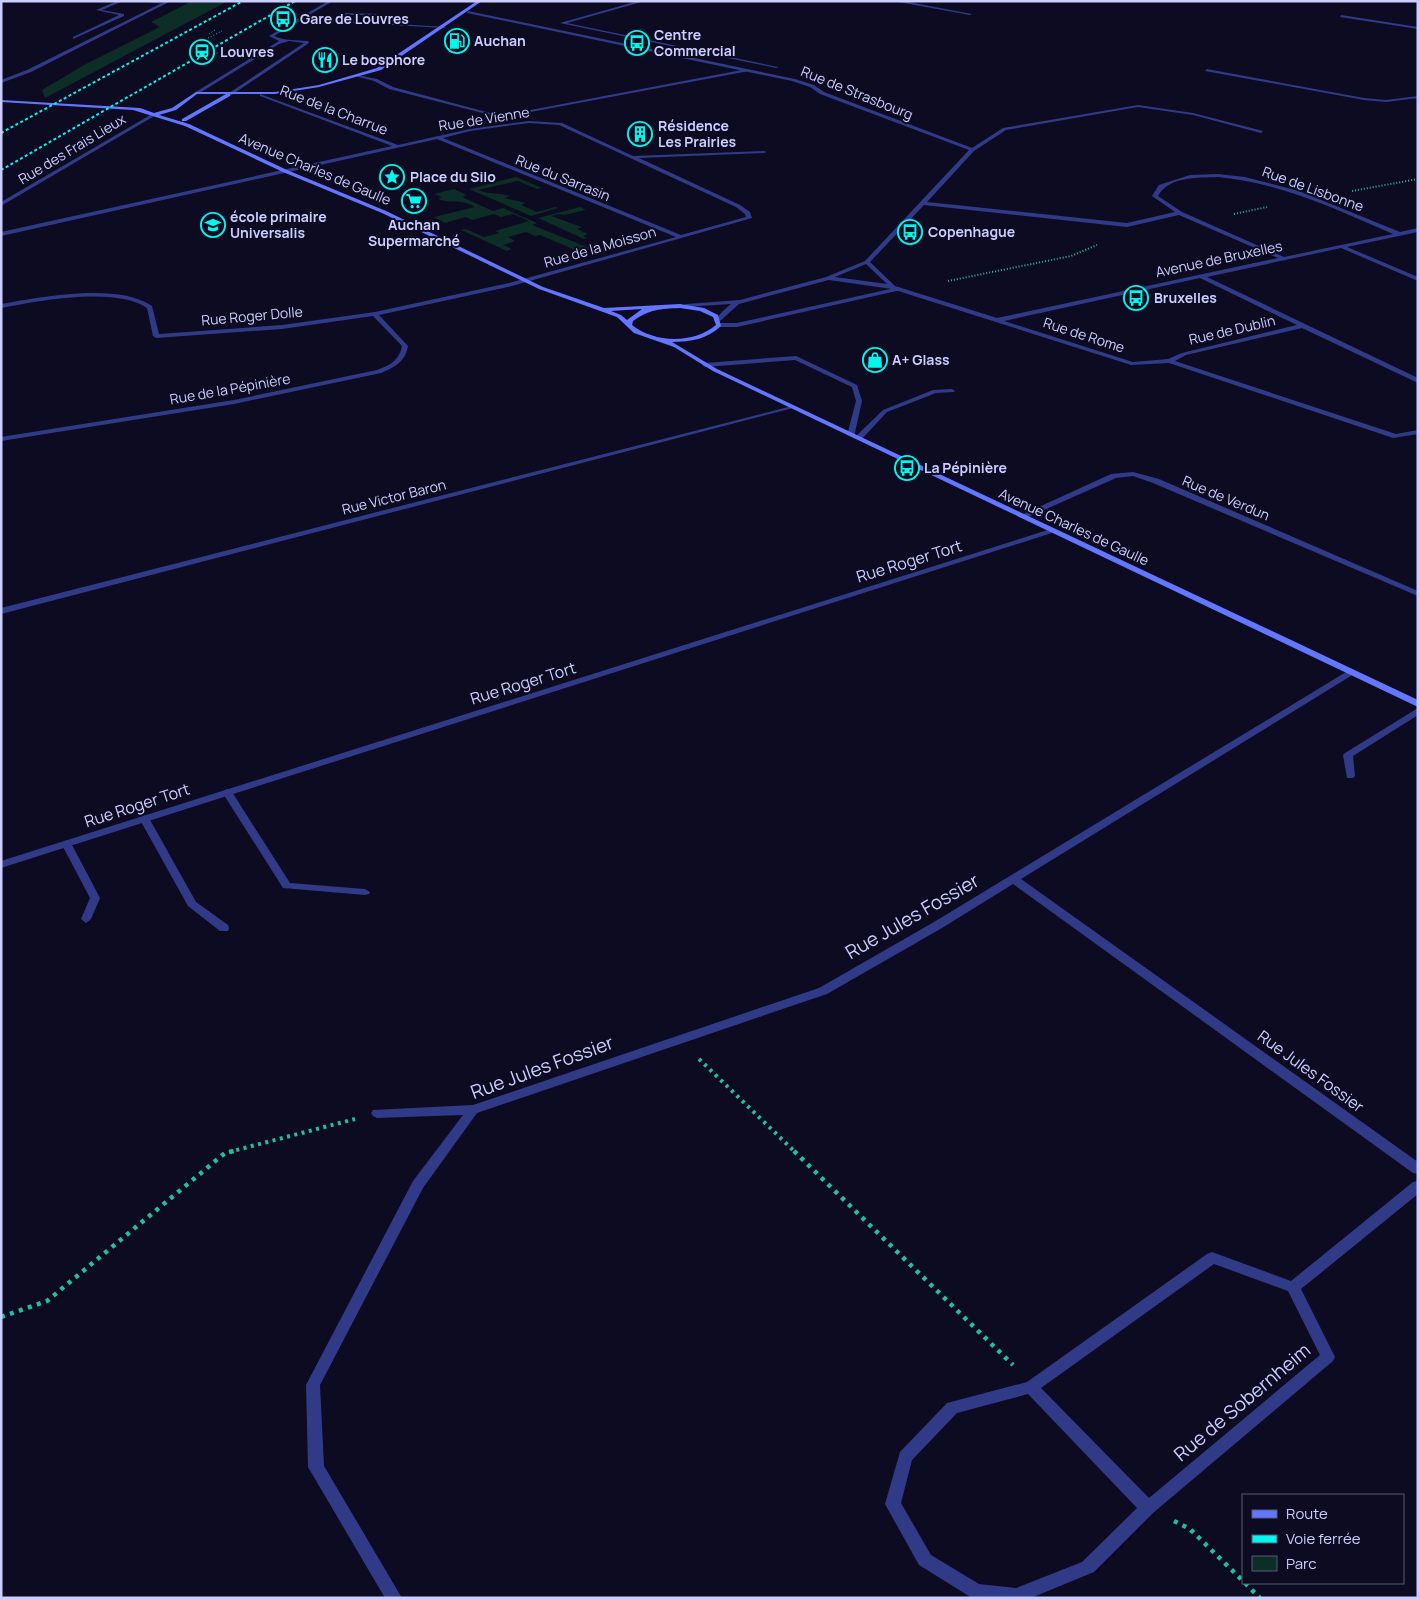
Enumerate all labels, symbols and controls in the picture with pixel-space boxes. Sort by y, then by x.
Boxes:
bus stop icon: Gare de Louvres [270,6,296,32]
place label: Gare de Louvres [300,9,409,28]
place label: Centre Commercial [654,25,736,60]
fuel station icon: Auchan [444,28,470,54]
bus stop icon: Centre Commercial [624,30,650,56]
place label: Auchan [474,31,526,50]
station icon: Louvres [189,39,215,65]
place label: Louvres [220,42,274,61]
restaurant icon: Le bosphore [312,47,338,73]
place label: Le bosphore [342,50,425,69]
street label: Rue de Strasbourg [798,61,916,124]
street label: Rue de la Charrue [278,80,391,139]
street label: Rue de Vienne [437,102,531,135]
street label: Rue des Frais Lieux [15,109,129,188]
place label: Résidence Les Prairies [658,116,737,151]
building icon: Résidence Les Prairies [627,121,653,147]
street label: Avenue Charles de Gaulle [236,128,394,209]
street label: Rue du Sarrasin [513,150,613,205]
street label: Rue de Lisbonne [1260,161,1366,216]
place icon: Place du Silo [379,164,405,190]
place label: Place du Silo [410,167,496,186]
supermarket icon: Auchan Supermarché [401,188,427,214]
place label: école primaire Universalis [230,207,327,242]
school or university icon: école primaire Universalis [200,212,226,238]
place label: Auchan Supermarché [368,215,460,250]
bus stop icon: Copenhague [897,219,923,245]
street label: Rue de la Moisson [542,221,658,272]
place label: Copenhague [928,222,1015,241]
street label: Avenue de Bruxelles [1154,236,1284,281]
bus stop icon: Bruxelles [1123,285,1149,311]
place label: Bruxelles [1154,288,1217,307]
street label: Rue Roger Dolle [200,302,304,329]
street label: Rue de Dublin [1187,310,1277,349]
street label: Rue de Rome [1041,312,1127,357]
shop icon: A+ Glass [862,347,888,373]
place label: A+ Glass [892,350,950,369]
street label: Rue de la Pépinière [168,369,292,408]
bus stop icon: La Pépinière [894,455,920,481]
place label: La Pépinière [924,458,1007,477]
street label: Rue de Verdun [1180,471,1273,524]
street label: Rue Victor Baron [340,474,448,519]
street label: Avenue Charles de Gaulle [996,483,1152,570]
street label: Rue Roger Tort [853,534,965,588]
street label: Rue Roger Tort [467,656,579,710]
street label: Rue Roger Tort [82,778,192,832]
street label: Rue Jules Fossier [840,867,984,965]
street label: Rue Jules Fossier [1253,1025,1369,1117]
street label: Rue Jules Fossier [467,1029,617,1105]
street label: Rue de Sobernheim [1168,1337,1316,1467]
legend [1242,1494,1404,1584]
text: Route [1286,1503,1328,1524]
text: Voie ferrée [1286,1528,1361,1549]
text: Parc [1286,1553,1317,1574]

